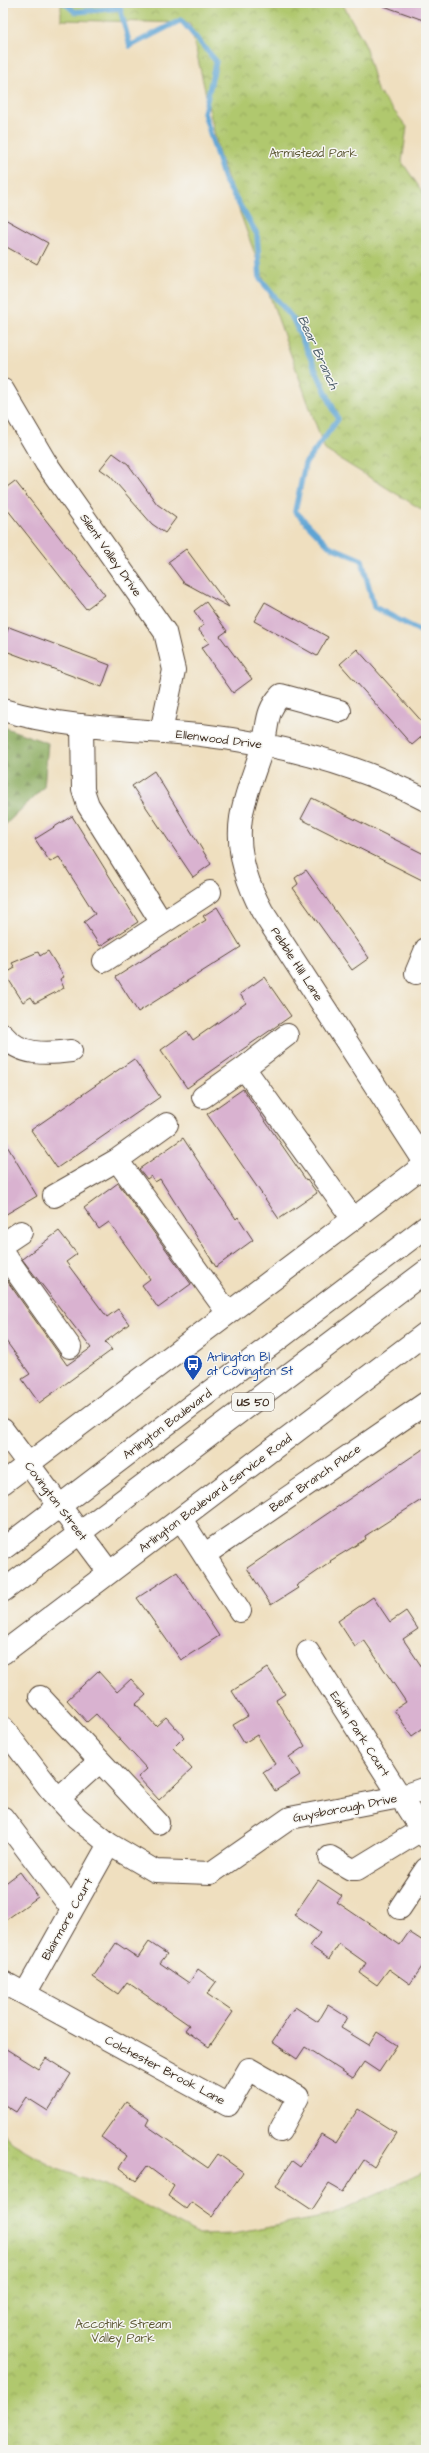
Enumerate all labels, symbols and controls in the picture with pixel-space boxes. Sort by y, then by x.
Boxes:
park label: Armistead Park [269,145,357,162]
water label: Bear Branch [293,313,343,393]
street label: Silent Valley Drive [75,510,146,601]
street label: Ellenwood Drive [175,726,263,753]
street label: Pebble Hill Lane [266,924,327,1005]
place label: Arlington Bl at Covington St [207,1349,293,1381]
bus stop icon: Arlington Bl at Covington St [182,1353,204,1381]
street label: Arlington Boulevard [119,1385,216,1464]
road number: US 50 [232,1393,274,1411]
street label: Arlington Boulevard Service Road [135,1430,296,1557]
street label: Bear Branch Place [266,1440,365,1516]
street label: Covington Street [19,1458,91,1545]
street label: Eakin Park Court [326,1688,394,1780]
street label: Guysborough Drive [292,1790,399,1828]
street label: Blairmore Court [38,1875,97,1964]
street label: Colchester Brook Lane [102,2032,228,2110]
park label: Accotink Stream Valley Park [75,2316,171,2348]

